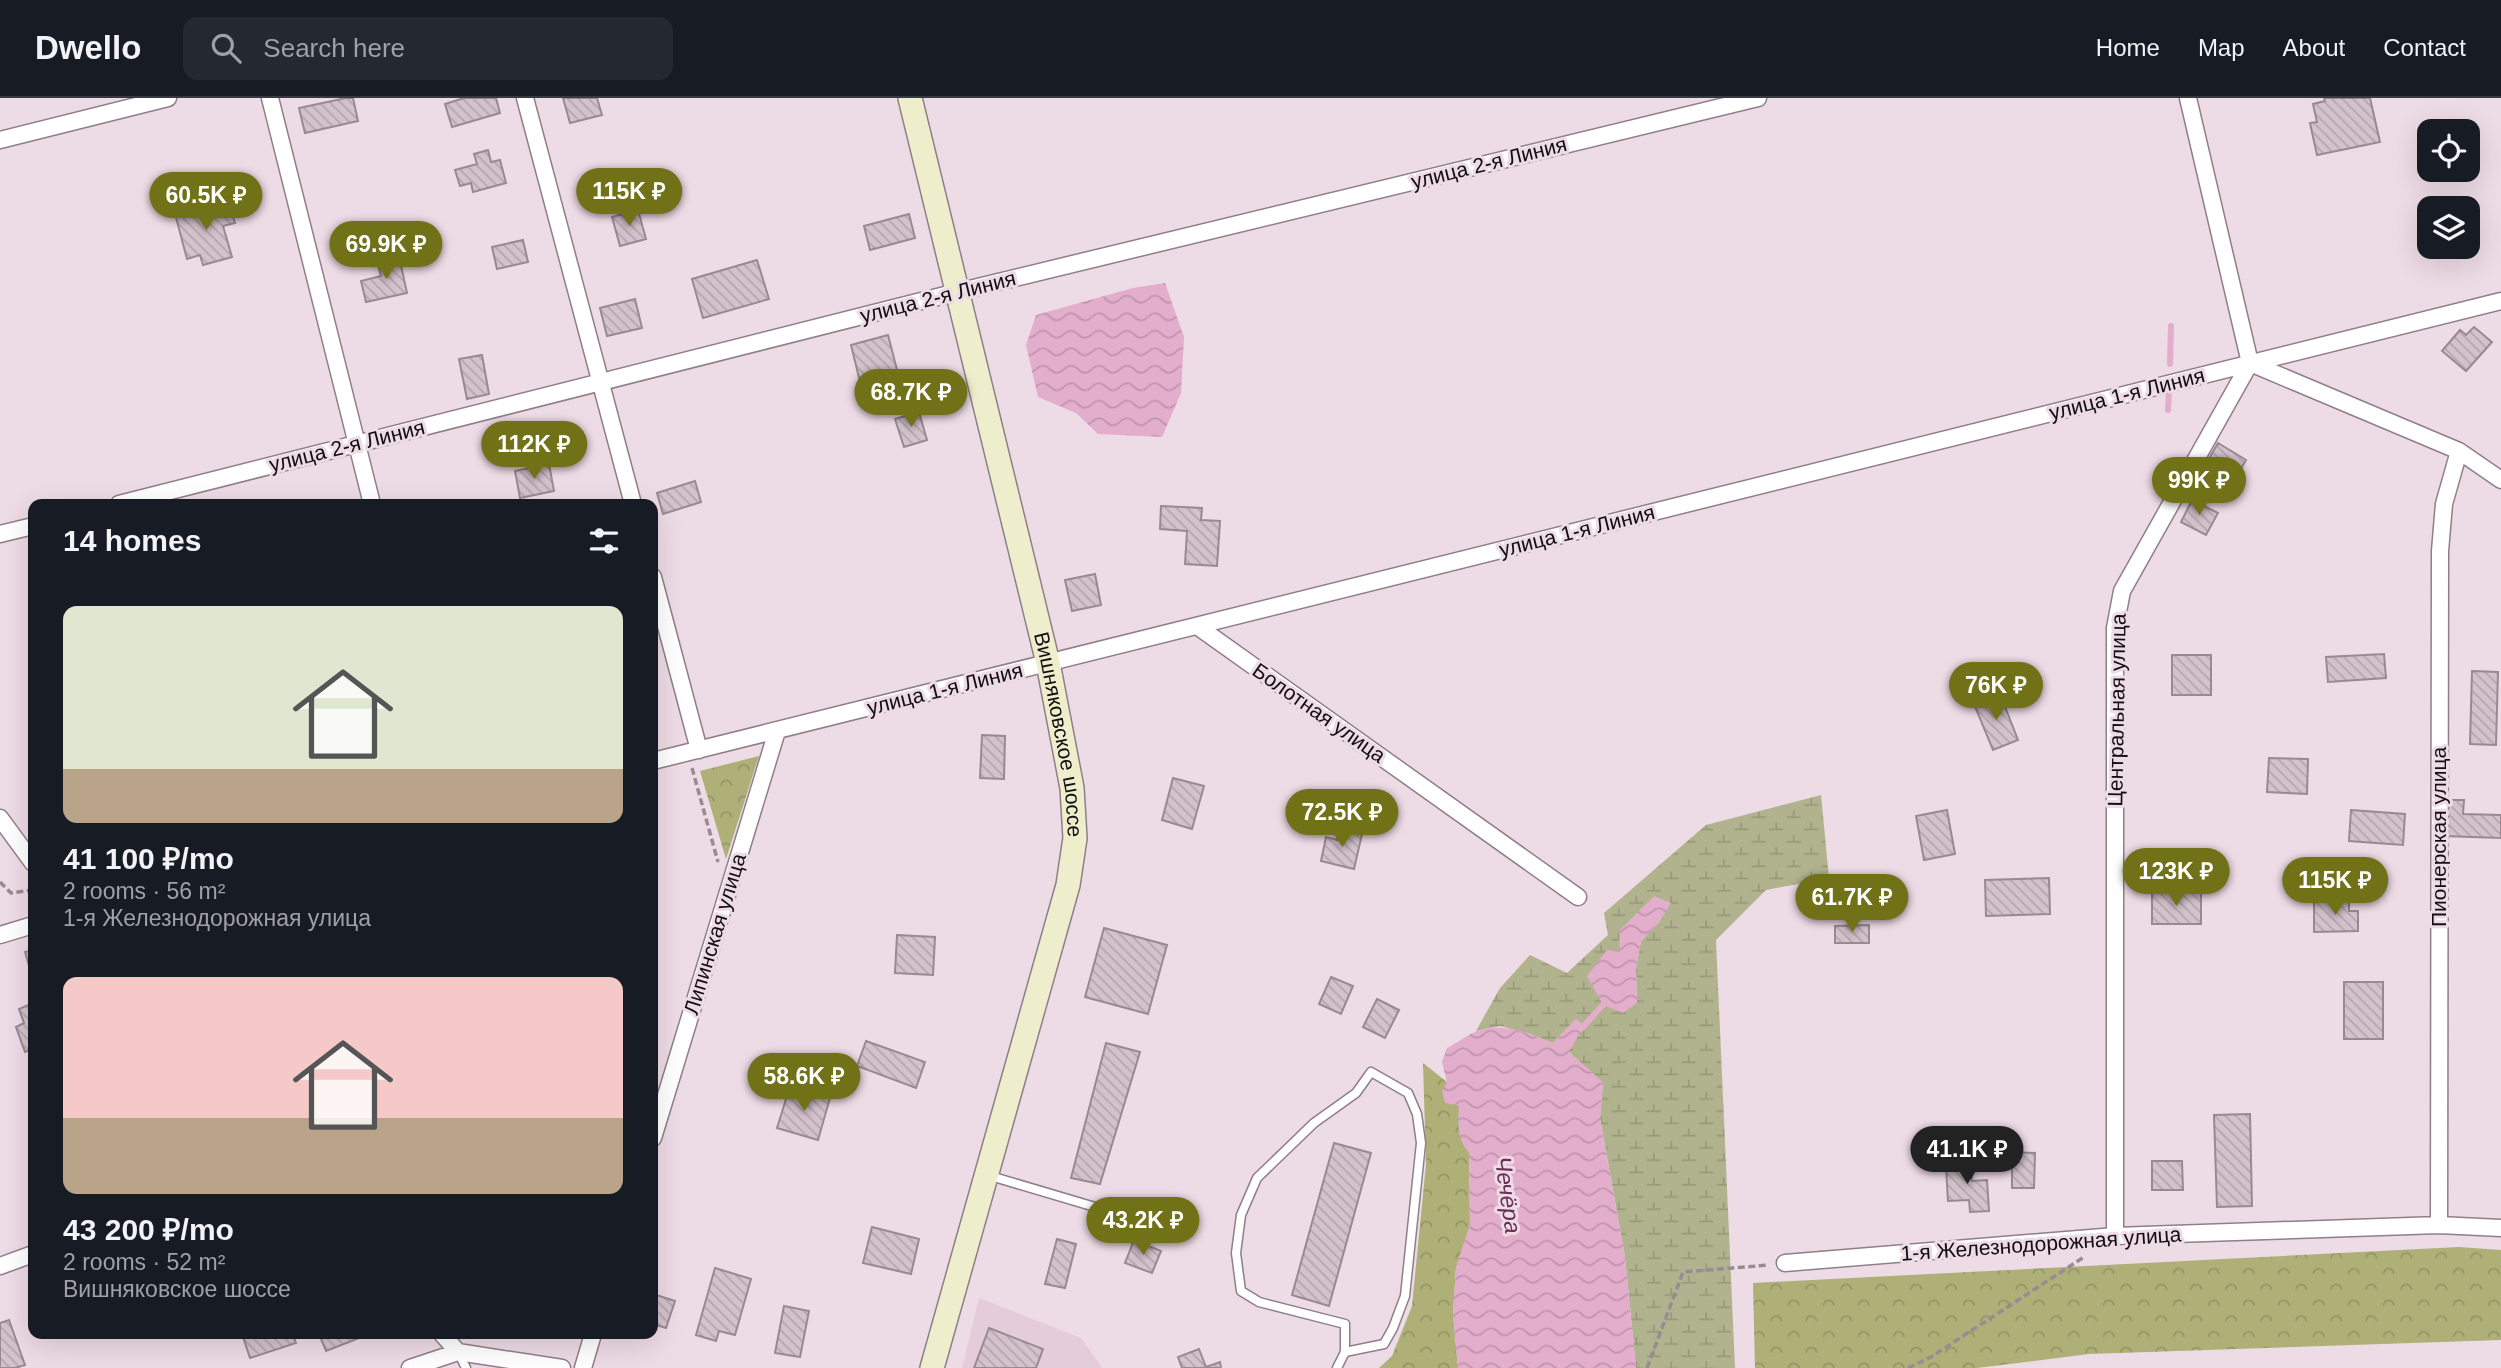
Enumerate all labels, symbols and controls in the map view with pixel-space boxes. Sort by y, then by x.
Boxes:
search box [183,17,673,80]
text: Dwello [35,29,141,66]
icon: search [207,29,245,67]
text: Search here [263,33,405,63]
text: Home [2096,34,2160,61]
text: Map [2198,34,2245,61]
text: About [2283,34,2345,61]
text: Contact [2383,34,2466,61]
map controls [2417,119,2480,259]
button: locate [2417,119,2480,182]
street label: улица 2-я Линия [1409,132,1569,193]
pin: 115K ₽ [572,169,686,228]
pin: 60.5K ₽ [141,172,271,232]
text: 115K ₽ [592,178,666,204]
text: 60.5K ₽ [165,182,247,208]
button: layers [2417,196,2480,259]
pin: 69.9K ₽ [321,222,451,281]
text: 69.9K ₽ [345,231,427,257]
street label: улица 2-я Линия [858,266,1018,327]
street label: улица 1-я Линия [2047,363,2207,424]
pin: 68.7K ₽ [846,370,976,429]
text: 68.7K ₽ [870,379,952,405]
street label: улица 2-я Линия [267,415,427,476]
pin: 112K ₽ [477,422,591,481]
text: 112K ₽ [497,431,571,457]
pin: 99K ₽ [2150,458,2248,517]
text: 99K ₽ [2168,467,2230,493]
street label: улица 1-я Линия [1497,500,1657,561]
icon: filters [585,522,623,560]
text: 14 homes [63,524,201,557]
street label: Центральная улица [2103,613,2130,807]
street label: Вишняковское шоссе [1030,629,1087,838]
icon: home [280,651,406,777]
street label: улица 1-я Линия [865,658,1025,719]
street label: Болотная улица [1249,658,1390,767]
pin: 76K ₽ [1947,662,2045,722]
text: 76K ₽ [1965,672,2027,698]
street label: Пионерская улица [2427,747,2450,927]
pin: 72.5K ₽ [1277,790,1407,849]
text: 72.5K ₽ [1301,799,1383,825]
text: 41 100 ₽/mo [63,842,234,875]
pin: 123K ₽ [2119,848,2233,908]
street label: Липинская улица [679,850,750,1017]
text: 123K ₽ [2139,858,2213,884]
pin: 115K ₽ [2278,858,2392,917]
text: 115K ₽ [2298,867,2372,893]
pin: 61.7K ₽ [1787,874,1917,934]
text: 2 rooms · 56 m² [63,878,225,904]
text: 61.7K ₽ [1811,884,1893,910]
text: 1-я Железнодорожная улица [63,905,371,931]
icon: home [280,1022,406,1148]
pin: 58.6K ₽ [739,1054,869,1113]
text: 58.6K ₽ [763,1063,845,1089]
pin: 41.1K ₽ [1902,1126,2032,1186]
text: 41.1K ₽ [1926,1136,2008,1162]
water label: Чечёра [1490,1155,1526,1235]
pin: 43.2K ₽ [1078,1198,1208,1257]
text: 43.2K ₽ [1102,1207,1184,1233]
text: 43 200 ₽/mo [63,1213,234,1246]
street label: 1-я Железнодорожная улица [1900,1222,2182,1265]
text: 2 rooms · 52 m² [63,1249,225,1275]
text: Вишняковское шоссе [63,1276,291,1302]

